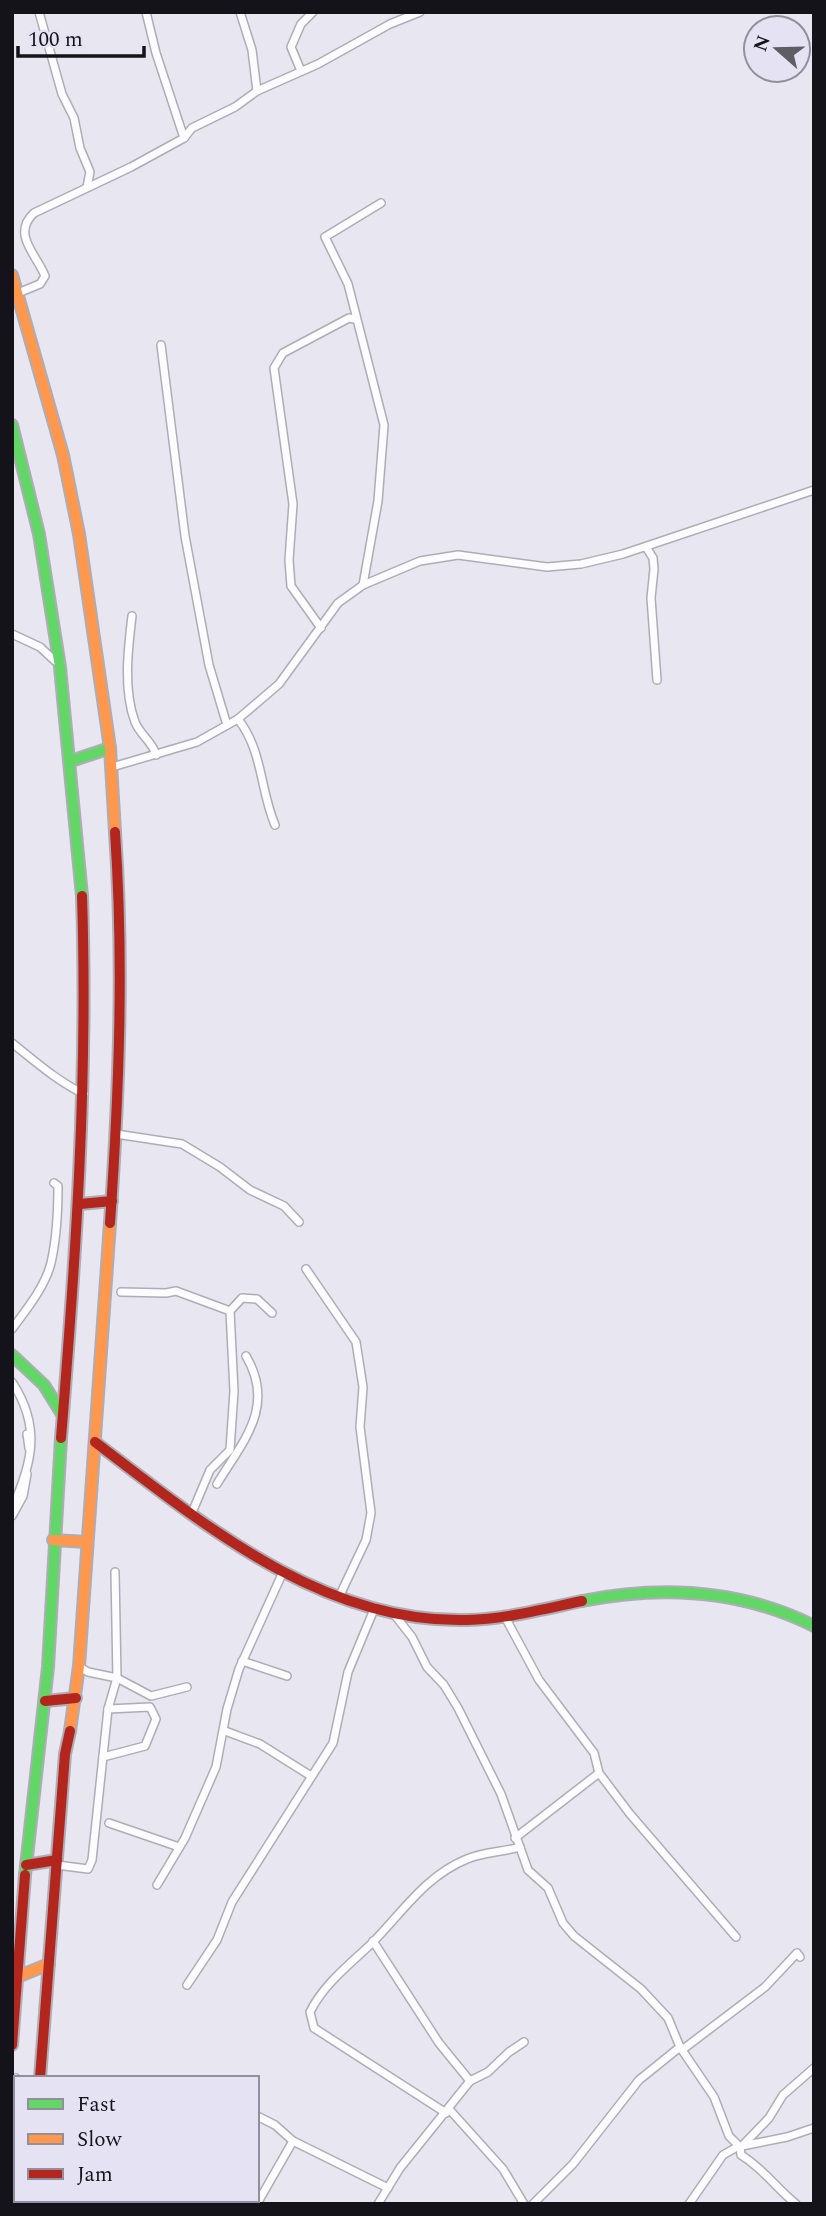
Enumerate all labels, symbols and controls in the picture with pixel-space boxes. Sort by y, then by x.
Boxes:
scale bar [18,14,144,58]
north arrow [742,14,812,84]
text: 100 m [28,24,83,56]
text: N [746,31,779,56]
legend [14,2076,259,2202]
text: Fast [77,2089,116,2121]
text: Slow [77,2124,123,2156]
text: Jam [77,2159,113,2191]

